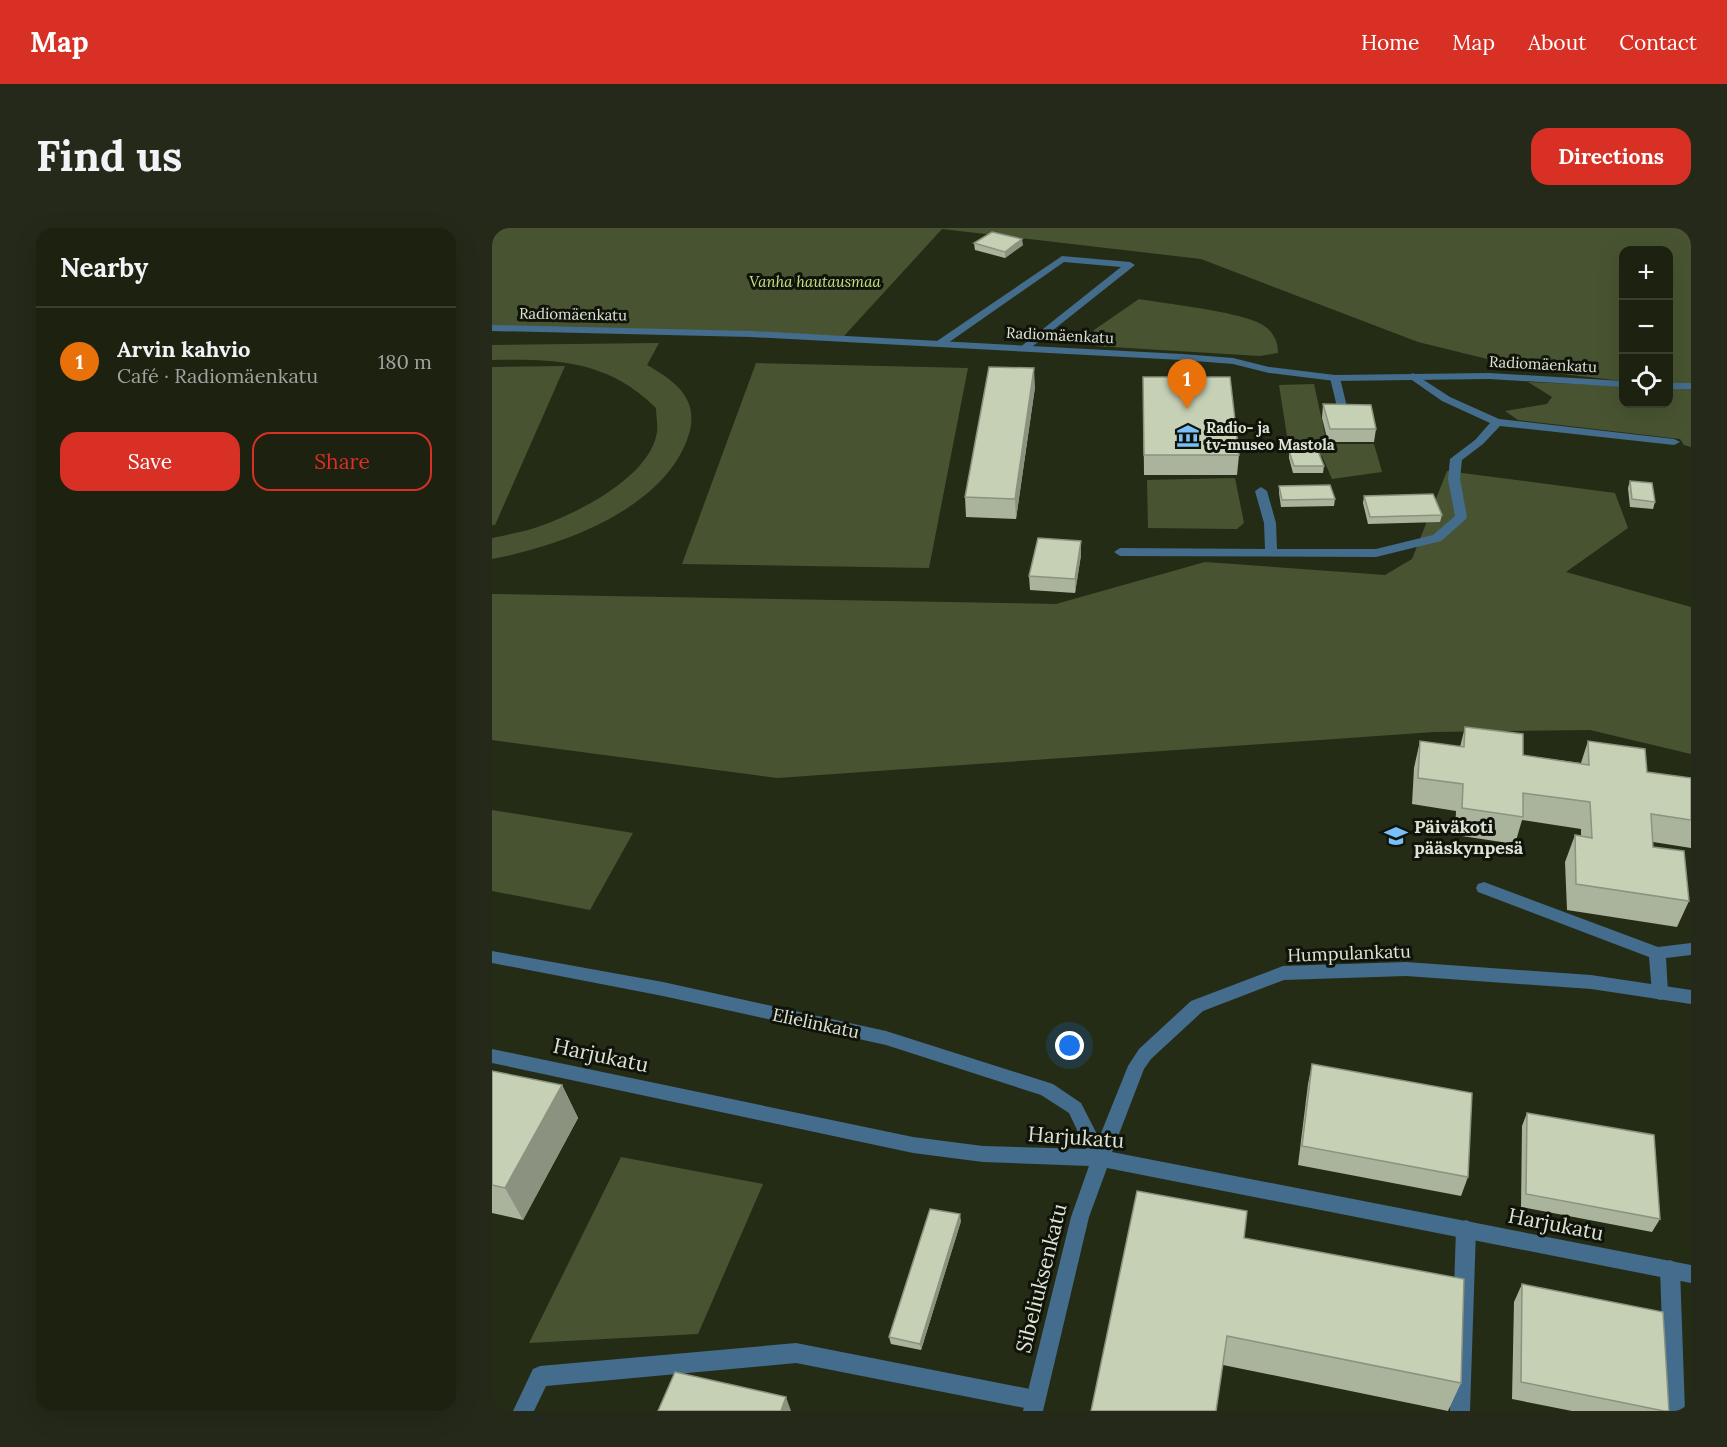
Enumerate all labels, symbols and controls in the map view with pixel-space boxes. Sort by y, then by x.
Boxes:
text: Map [30,24,89,60]
text: Home [1361,29,1419,56]
text: Map [1452,29,1495,56]
text: About [1528,29,1586,56]
text: Contact [1619,29,1697,56]
button: Directions [1531,128,1691,185]
text: Find us [36,129,182,183]
map controls [1619,246,1673,408]
button: + [1619,246,1673,300]
text: Nearby [60,251,148,284]
park label: Vanha hautausmaa [749,272,881,291]
button: − [1619,300,1673,354]
street label: Radiomäenkatu [519,304,627,324]
street label: Radiomäenkatu [1006,323,1114,347]
text: Arvin kahvio [117,335,251,363]
text: 1 [75,349,84,374]
text: 180 m [378,349,432,374]
street label: Radiomäenkatu [1489,352,1597,376]
button: locate [1619,354,1673,408]
pin: 1 [1168,360,1206,409]
text: Café · Radiomäenkatu [117,363,318,388]
place label: Radio- ja tv-museo Mastola [1206,418,1335,454]
museum icon: Radio- ja tv-museo Mastola [1175,423,1201,449]
button: Save [60,432,240,491]
button: Share [252,432,432,491]
place label: Päiväkoti pääskynpesä [1414,815,1524,859]
school or university icon: Päiväkoti pääskynpesä [1383,823,1409,849]
street label: Humpulankatu [1287,939,1411,967]
street label: Elielinkatu [770,1003,862,1043]
your location [1055,1031,1084,1060]
street label: Harjukatu [551,1032,651,1078]
street label: Harjukatu [1027,1120,1125,1154]
street label: Sibeliuksenkatu [1009,1200,1073,1356]
street label: Harjukatu [1506,1202,1606,1246]

